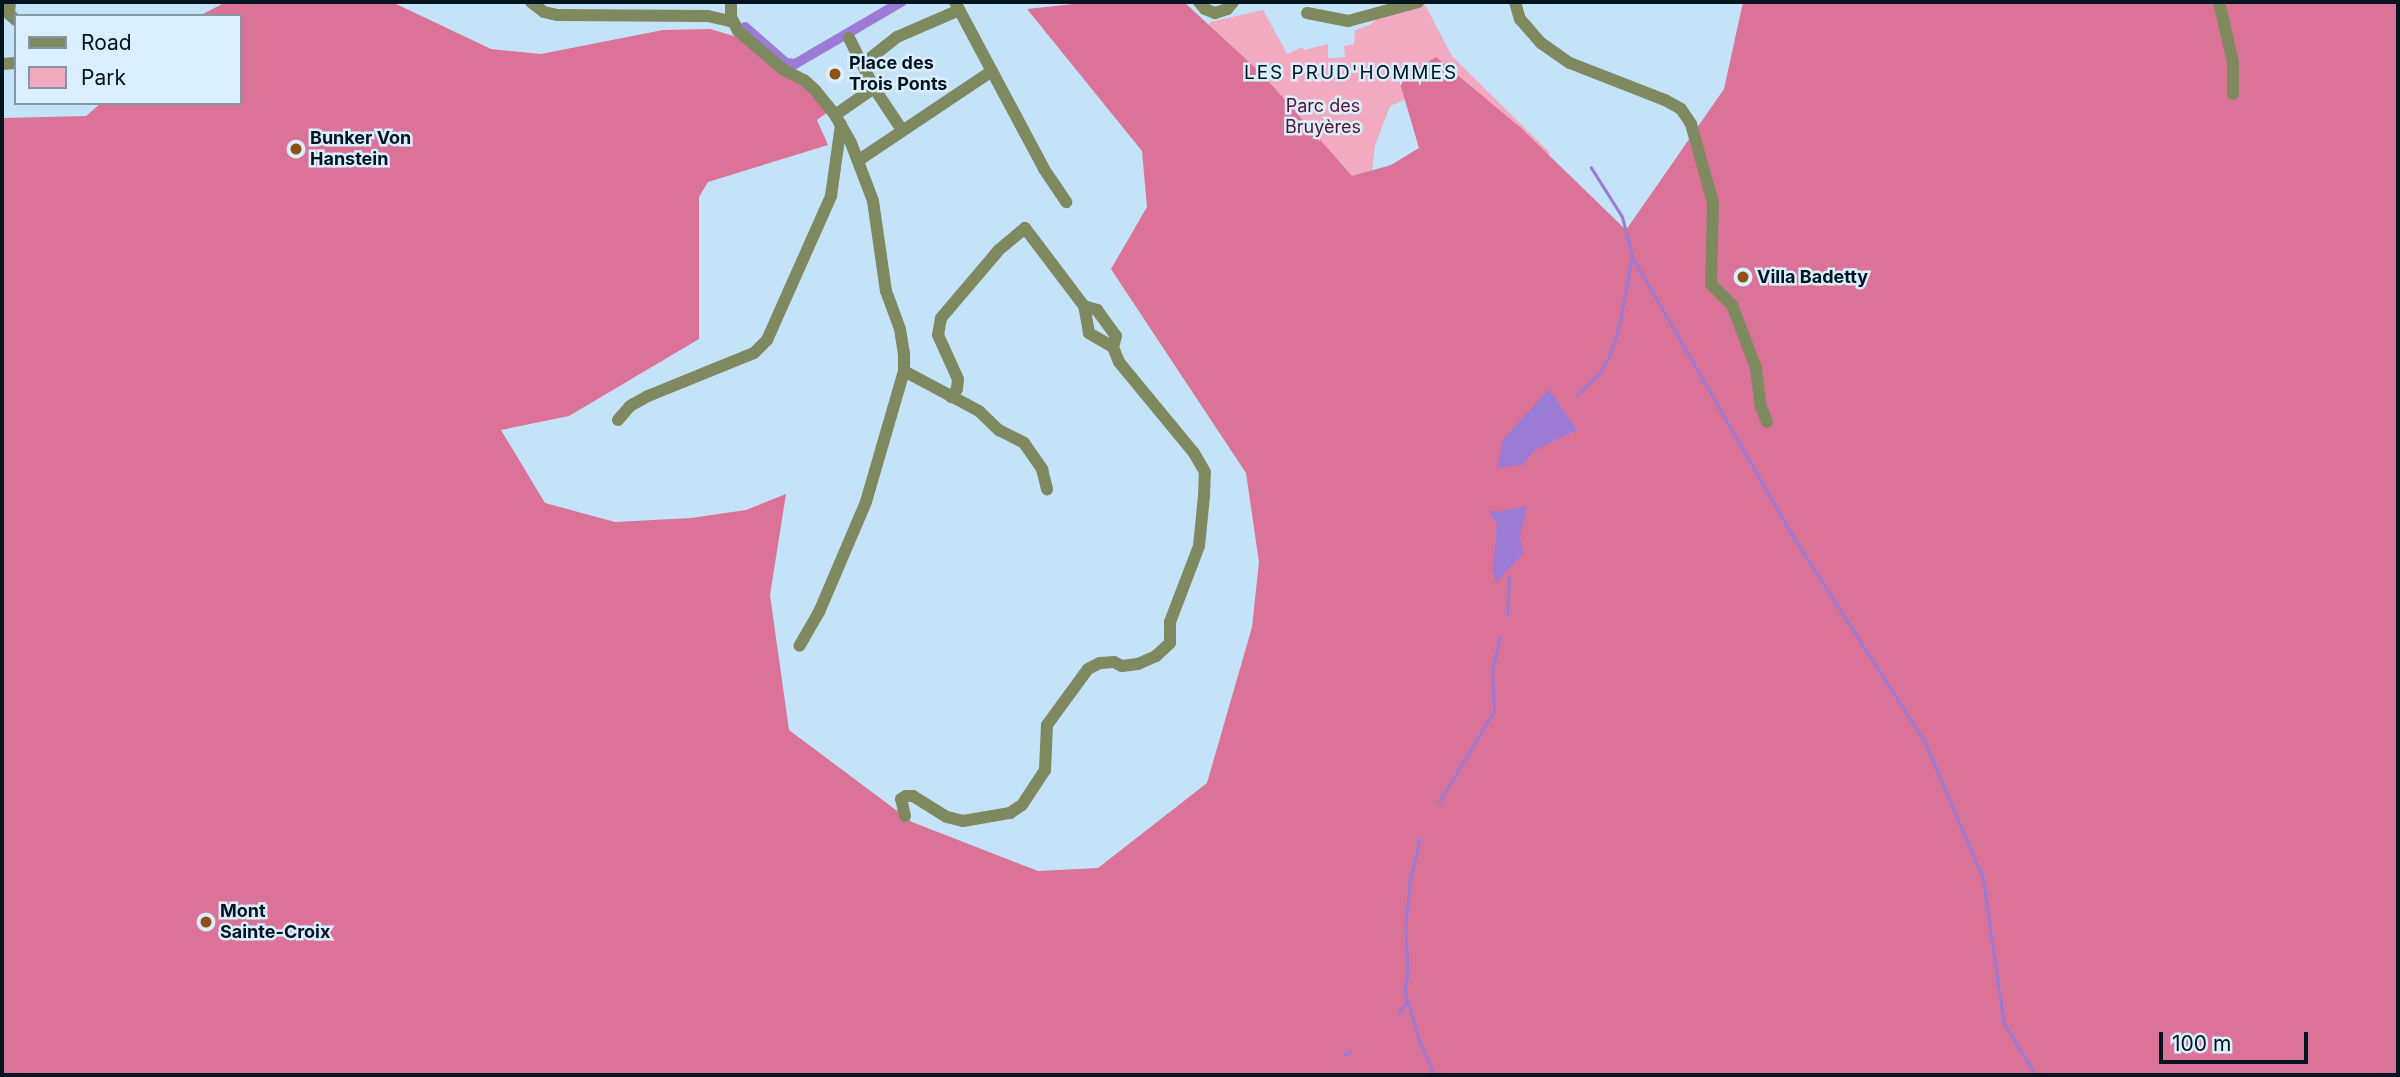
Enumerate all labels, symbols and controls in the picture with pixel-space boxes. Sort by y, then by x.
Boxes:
legend [14,14,242,105]
text: Road [81,30,132,55]
place label: Place des Trois Ponts [849,53,947,96]
district label: LES PRUD'HOMMES [1246,62,1456,84]
text: Park [81,65,126,90]
marker: Place des Trois Ponts [827,66,843,82]
park label: Parc des Bruyères [1285,96,1361,138]
place label: Bunker Von Hanstein [310,128,411,170]
marker: Bunker Von Hanstein [288,141,304,157]
place label: Villa Badetty [1757,266,1868,288]
marker: Villa Badetty [1735,269,1751,285]
place label: Mont Sainte-Croix [220,901,330,944]
marker: Mont Sainte-Croix [198,914,214,930]
scale bar [2162,1018,2311,1062]
text: 100 m [2172,1031,2231,1056]

